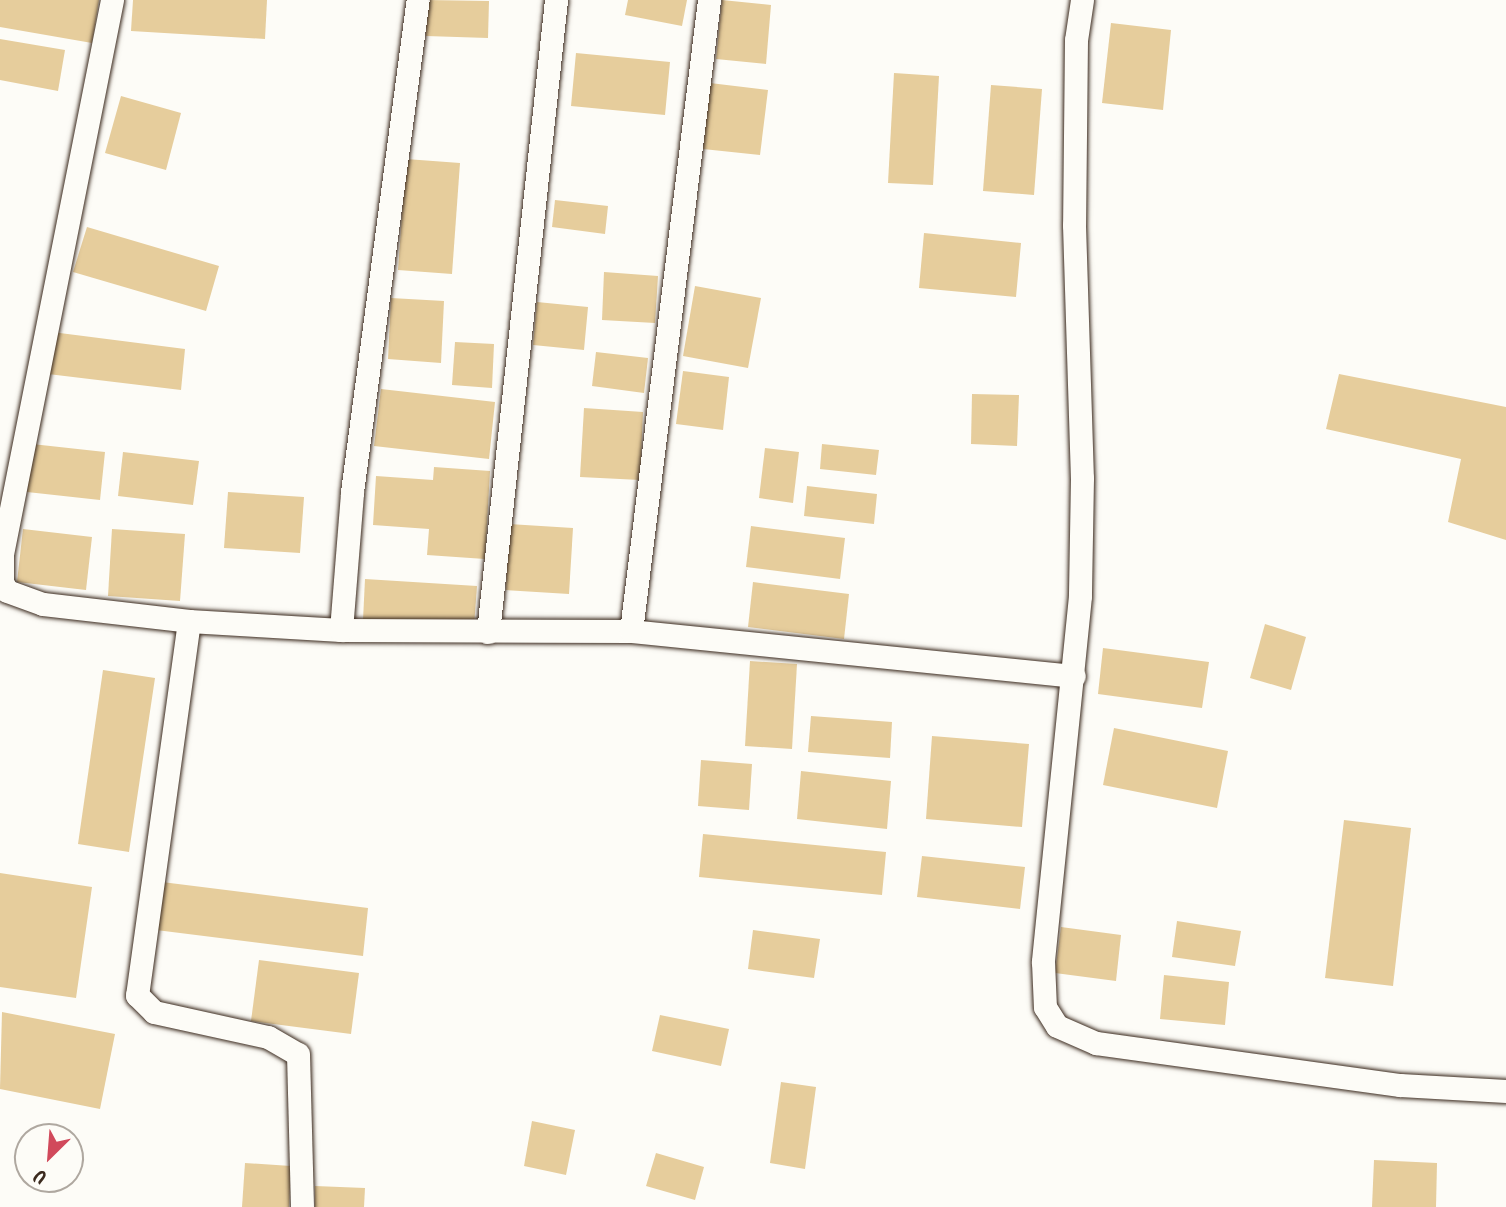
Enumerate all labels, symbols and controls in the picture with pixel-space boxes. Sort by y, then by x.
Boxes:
north arrow [14,1123,84,1193]
text: U [30,1159,52,1191]

